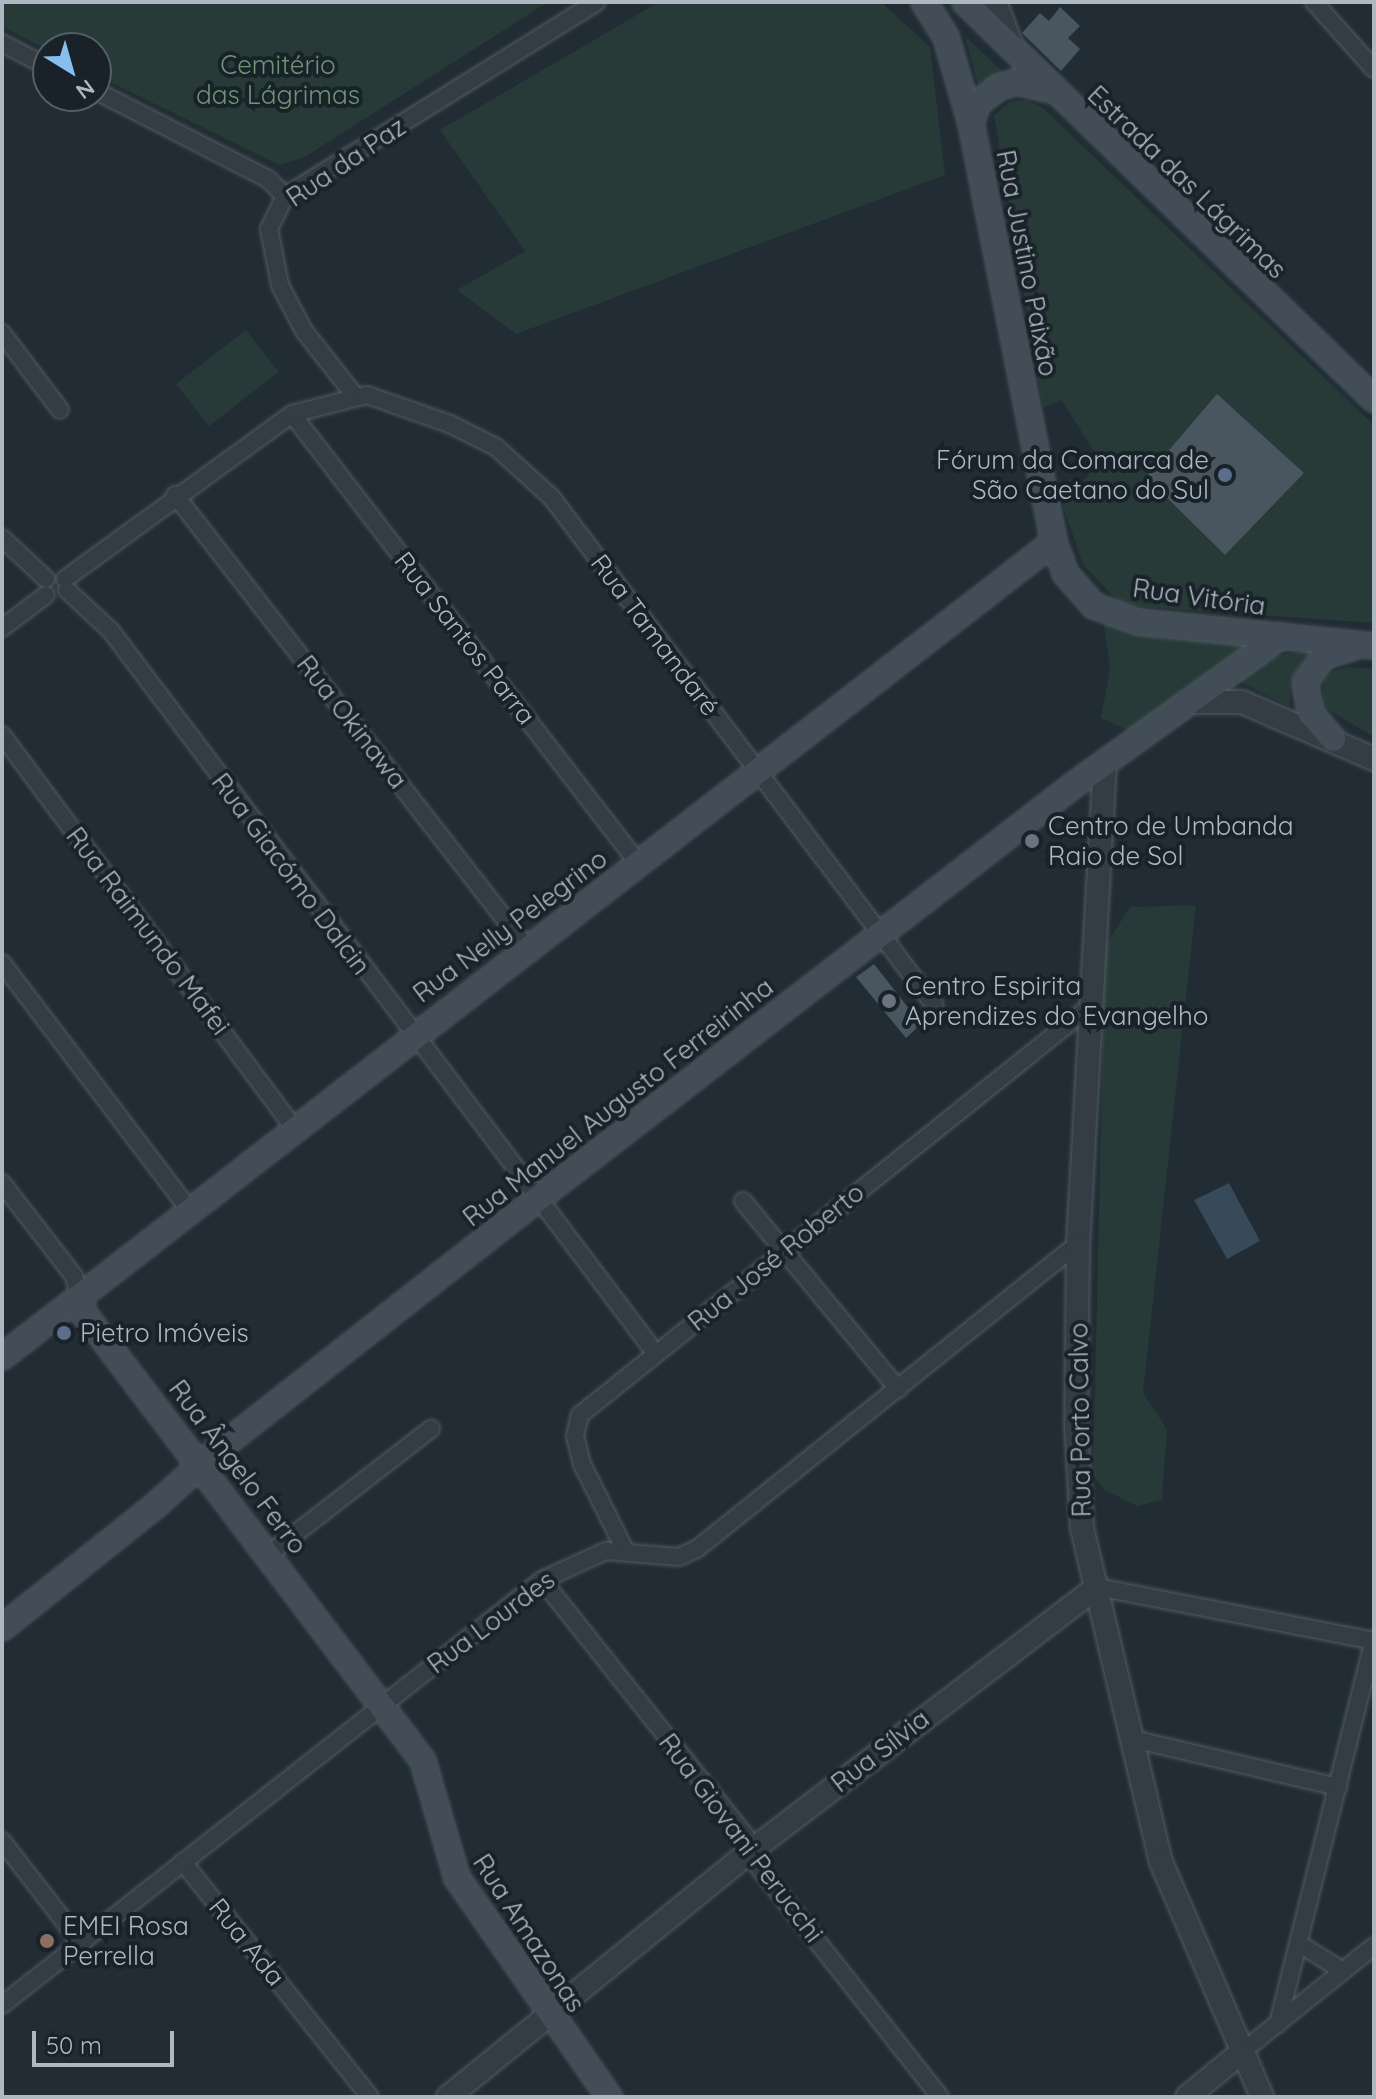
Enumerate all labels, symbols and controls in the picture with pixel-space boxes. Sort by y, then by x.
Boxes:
north arrow [32,32,112,112]
park label: Cemitério das Lágrimas [196,49,360,110]
text: N [70,74,100,106]
street label: Estrada das Lágrimas [1081,79,1293,285]
street label: Rua da Paz [280,111,412,213]
street label: Rua Justino Paixão [990,147,1064,379]
place label: Fórum da Comarca de São Caetano do Sul [936,444,1209,506]
marker: Fórum da Comarca de São Caetano do Sul [1216,466,1234,484]
street label: Rua Santos Parra [388,545,542,731]
street label: Rua Tamandaré [584,548,726,722]
street label: Rua Vitória [1131,572,1267,622]
street label: Rua Okinawa [290,649,414,795]
street label: Rua Giacómo Dalcin [205,767,377,981]
place label: Centro de Umbanda Raio de Sol [1048,810,1294,872]
street label: Rua Raimundo Mafei [60,821,236,1041]
marker: Centro de Umbanda Raio de Sol [1023,832,1041,850]
street label: Rua Nelly Pelegrino [407,843,613,1009]
place label: Centro Espirita Aprendizes do Evangelho [905,970,1208,1032]
street label: Rua Manuel Augusto Ferreirinha [457,971,779,1233]
marker: Centro Espirita Aprendizes do Evangelho [880,992,898,1010]
street label: Rua José Roberto [682,1177,870,1337]
place label: Pietro Imóveis [80,1317,249,1349]
street label: Rua Porto Calvo [1063,1322,1097,1518]
marker: Pietro Imóveis [55,1324,73,1342]
street label: Rua Ângelo Ferro [162,1374,314,1560]
street label: Rua Lourdes [421,1564,561,1680]
street label: Rua Sílvia [825,1703,935,1799]
street label: Rua Giovani Perucchi [652,1728,830,1948]
street label: Rua Amazonas [466,1848,592,2018]
street label: Rua Ada [202,1892,292,1992]
place label: EMEI Rosa Perrella [63,1910,189,1972]
marker: EMEI Rosa Perrella [38,1932,56,1950]
scale bar [36,2015,178,2065]
text: 50 m [46,2030,102,2060]

